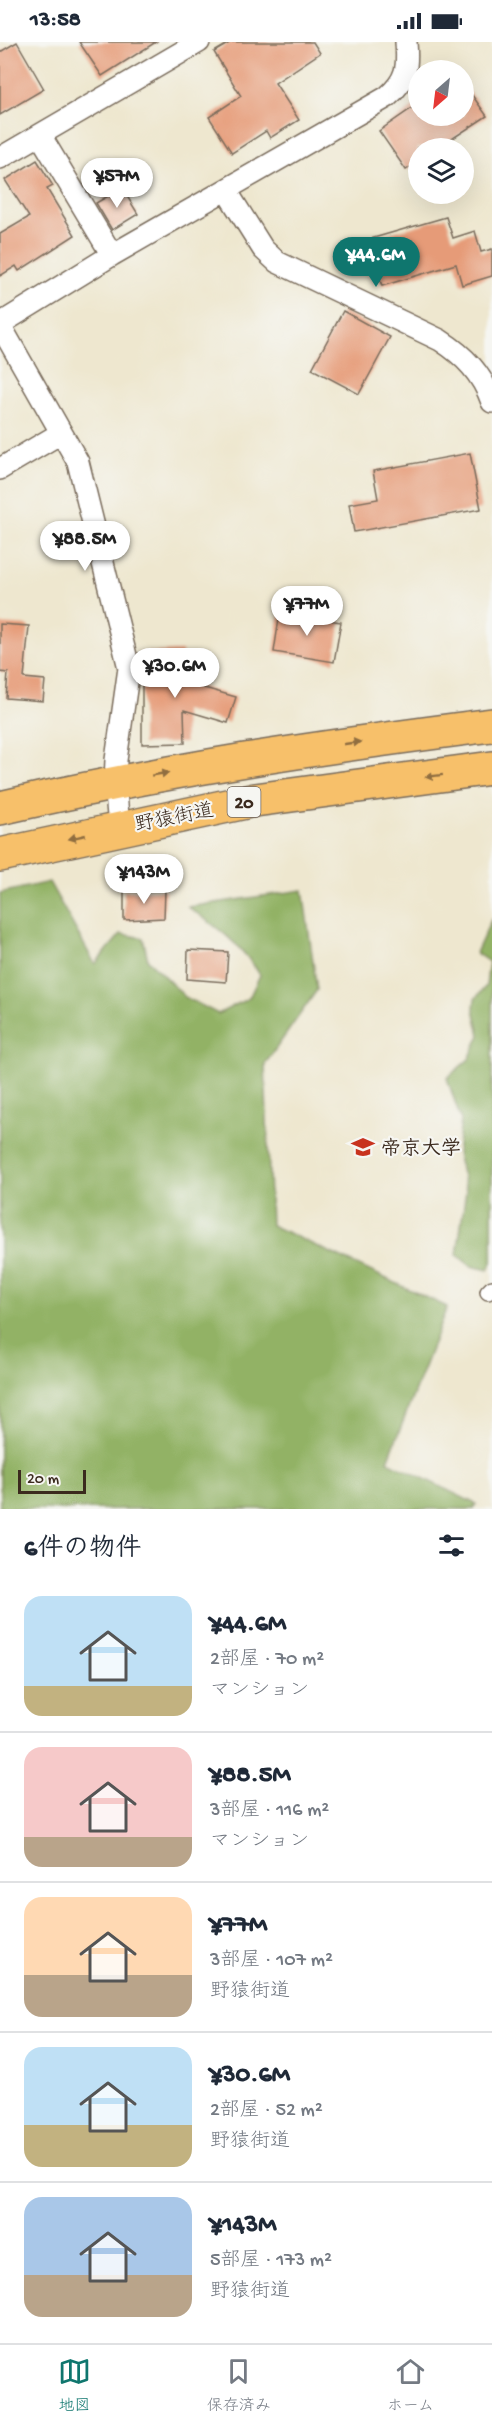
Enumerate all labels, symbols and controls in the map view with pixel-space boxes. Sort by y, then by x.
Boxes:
text: 13:58 [30,8,81,34]
north arrow [408,60,474,126]
map controls [408,60,474,204]
button: layers [408,138,474,204]
pin: ¥57M [81,158,153,209]
text: ¥57M [95,166,139,189]
pin: ¥44.6M [327,237,425,288]
text: ¥44.6M [347,245,405,268]
pin: ¥88.5M [36,521,134,572]
text: ¥88.5M [54,529,116,552]
pin: ¥77M [271,586,343,637]
text: ¥77M [285,594,329,617]
pin: ¥30.6M [126,648,224,699]
text: ¥30.6M [144,656,206,679]
one-way arrow [343,739,362,748]
one-way arrow [151,769,170,778]
one-way arrow [424,771,443,781]
road number: 20 [228,787,260,817]
street label: 野猿街道 [133,800,216,838]
one-way arrow [67,833,86,843]
pin: ¥143M [102,854,186,905]
text: ¥143M [118,862,170,885]
school or university icon: 帝京大学 [350,1134,376,1160]
place label: 帝京大学 [381,1137,461,1162]
scale bar [18,1467,86,1494]
text: 20 m [27,1471,59,1490]
icon: filters [435,1529,468,1562]
text: 6件の物件 [24,1535,141,1566]
text: ¥44.6M [210,1610,286,1641]
icon: home [72,1620,144,1692]
text: 2部屋 · 70 m² [210,1649,324,1672]
text: マンション [210,1680,309,1703]
text: ¥88.5M [210,1761,290,1792]
icon: home [72,1771,144,1843]
text: 3部屋 · 116 m² [210,1800,329,1823]
text: マンション [210,1831,309,1854]
text: ¥77M [210,1911,267,1942]
icon: home [72,1921,144,1993]
text: 3部屋 · 107 m² [210,1950,333,1973]
text: 野猿街道 [210,1981,290,2004]
text: ¥30.6M [210,2061,290,2092]
icon: home [72,2071,144,2143]
text: 2部屋 · 52 m² [210,2100,323,2123]
text: 野猿街道 [210,2131,290,2154]
text: ¥143M [210,2211,276,2242]
icon: home [72,2221,144,2293]
text: 5部屋 · 173 m² [210,2250,332,2273]
text: 野猿街道 [210,2281,290,2304]
tab: 地図 [58,2355,91,2417]
tab: 保存済み [207,2355,271,2417]
tab: ホーム [387,2355,434,2417]

